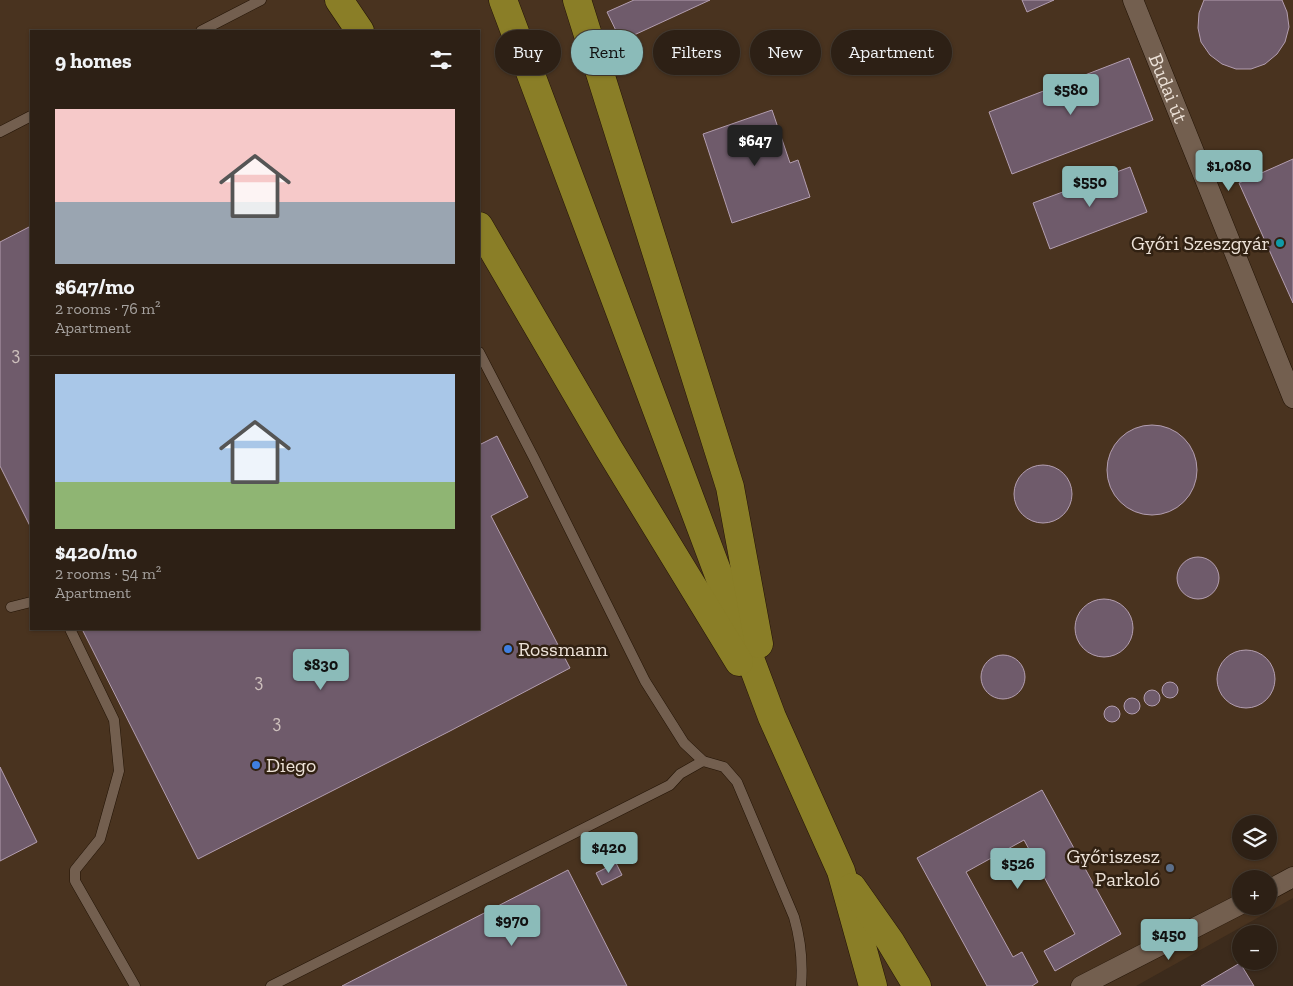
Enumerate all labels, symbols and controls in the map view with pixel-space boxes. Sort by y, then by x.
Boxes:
chip: Buy [495,30,561,75]
chip: Rent [571,30,643,75]
chip: Filters [653,30,740,75]
chip: New [750,30,821,75]
chip: Apartment [831,30,952,75]
icon: filters [427,46,455,74]
text: 9 homes [55,48,132,73]
street label: Budai út [1144,50,1193,127]
pin: $580 [1041,74,1101,116]
text: $580 [1054,80,1088,99]
pin: $647 [725,124,785,167]
text: $647 [738,131,772,150]
icon: home [210,141,300,231]
pin: $1,080 [1188,150,1270,192]
text: $1,080 [1207,156,1251,175]
pin: $550 [1060,166,1120,208]
text: $550 [1073,172,1107,191]
place label: Győri Szeszgyár [1131,231,1270,255]
marker: Győri Szeszgyár [1274,237,1286,249]
text: $647/mo [55,274,135,299]
text: 2 rooms · 76 m² [55,299,161,318]
text: Apartment [55,318,131,337]
house number: 3 [12,343,21,365]
icon: home [210,407,300,497]
text: $420/mo [55,539,137,564]
text: 2 rooms · 54 m² [55,564,161,583]
text: Apartment [55,583,131,602]
place label: Rossmann [518,637,608,661]
marker: Rossmann [502,643,514,655]
pin: $830 [291,648,351,691]
text: $830 [304,655,338,674]
house number: 3 [255,670,264,692]
house number: 3 [273,711,282,733]
place label: Diego [266,753,316,777]
marker: Diego [250,759,262,771]
map controls [1232,815,1277,970]
button: layers [1232,815,1277,860]
pin: $420 [579,832,639,874]
text: $420 [592,838,626,857]
place label: Győriszesz Parkoló [1066,844,1160,891]
pin: $526 [988,848,1048,890]
text: $526 [1001,854,1035,873]
marker: Győriszesz Parkoló [1164,862,1176,874]
button: + [1232,870,1277,915]
pin: $970 [482,904,542,947]
text: $970 [495,911,529,930]
pin: $450 [1139,918,1199,961]
text: $450 [1152,925,1186,944]
button: − [1232,925,1277,970]

